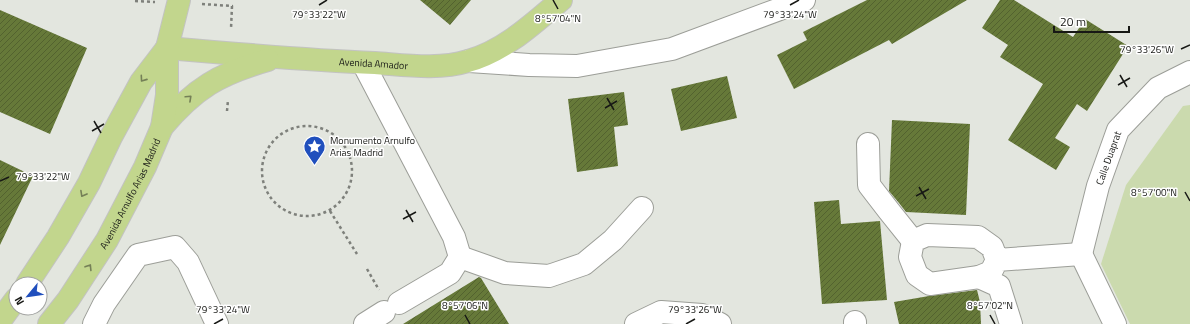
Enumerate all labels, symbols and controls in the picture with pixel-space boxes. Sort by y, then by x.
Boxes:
text: 79°33'22"W [292,7,346,22]
text: 79°33'24"W [763,7,817,22]
scale bar [1054,8,1129,34]
text: 8°57'04"N [535,11,581,26]
text: 20 m [1060,12,1086,31]
text: 79°33'26"W [1120,42,1174,57]
street label: Avenida Amador [339,54,409,74]
one-way arrow [141,75,148,82]
one-way arrow [184,96,192,103]
street label: Calle Duaprat [1092,128,1125,187]
place icon: Monumento Arnulfo Arias Madrid [302,133,328,166]
place label: Monumento Arnulfo Arias Madrid [330,133,415,160]
street label: Avenida Arnulfo Arias Madrid [96,136,164,252]
text: 79°33'22"W [16,169,70,184]
text: 8°57'00"N [1131,185,1177,200]
one-way arrow [80,190,87,197]
one-way arrow [85,265,92,272]
north arrow [8,276,48,316]
text: N [10,294,28,308]
text: 8°57'06"N [442,298,488,313]
text: 8°57'02"N [967,298,1013,313]
text: 79°33'24"W [196,302,250,317]
text: 79°33'26"W [668,302,722,317]

